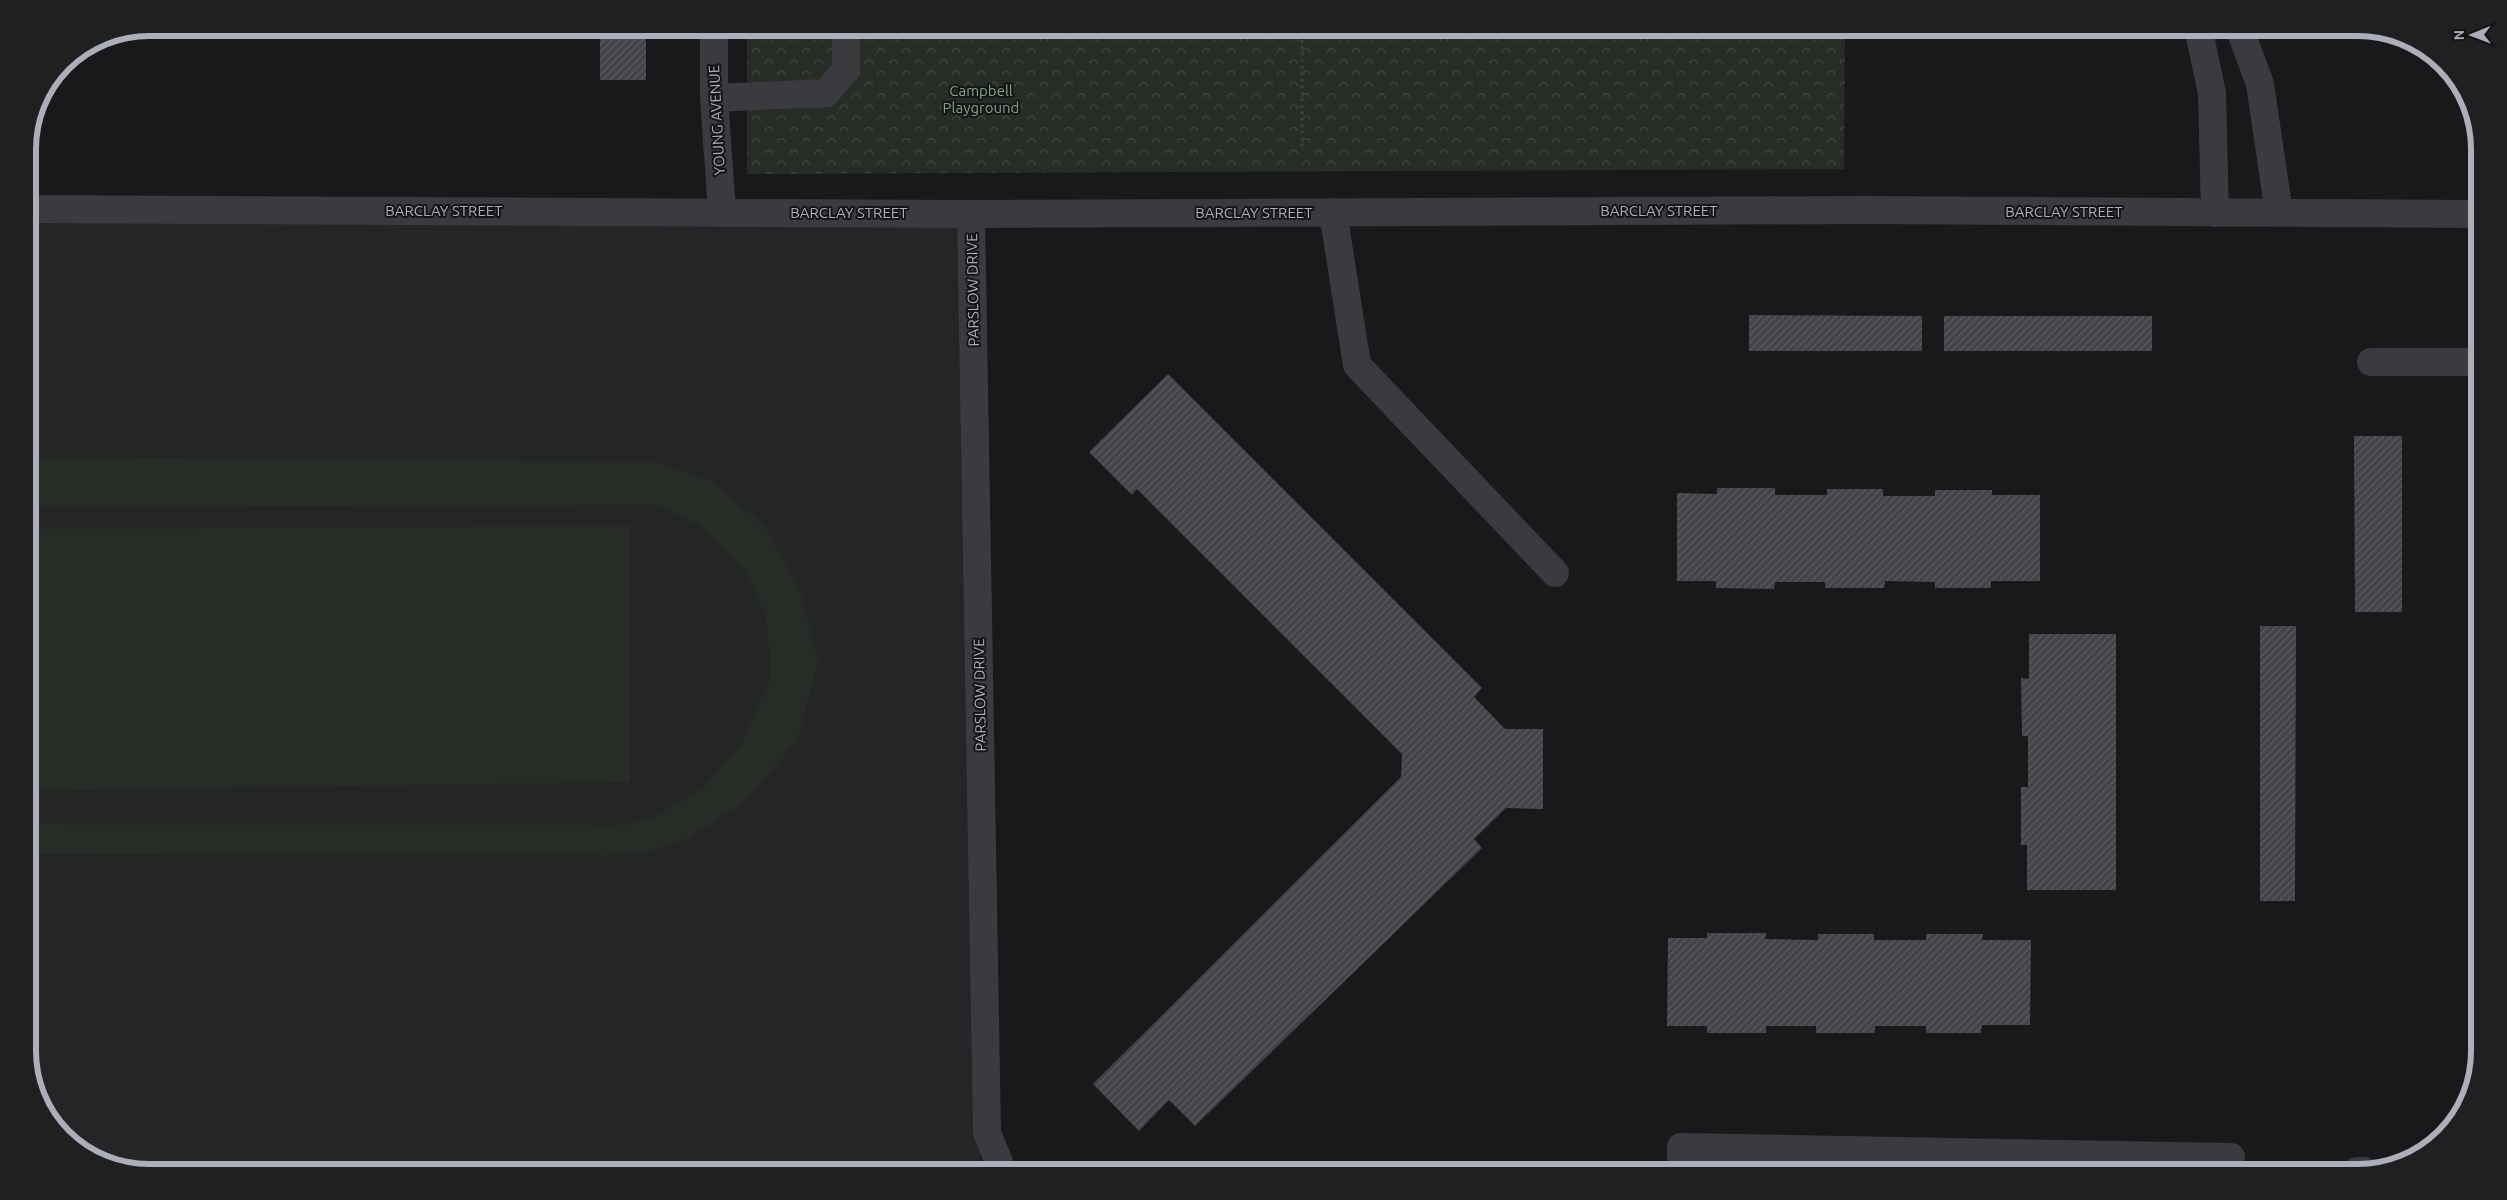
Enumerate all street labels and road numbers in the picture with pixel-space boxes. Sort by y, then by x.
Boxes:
street label: YOUNG AVENUE [705,64,728,176]
street label: BARCLAY STREET [385,202,503,219]
street label: BARCLAY STREET [1600,202,1718,219]
street label: BARCLAY STREET [2005,203,2123,220]
street label: BARCLAY STREET [790,204,908,221]
street label: BARCLAY STREET [1195,204,1313,221]
street label: PARSLOW DRIVE [963,233,982,347]
street label: PARSLOW DRIVE [970,638,989,752]

